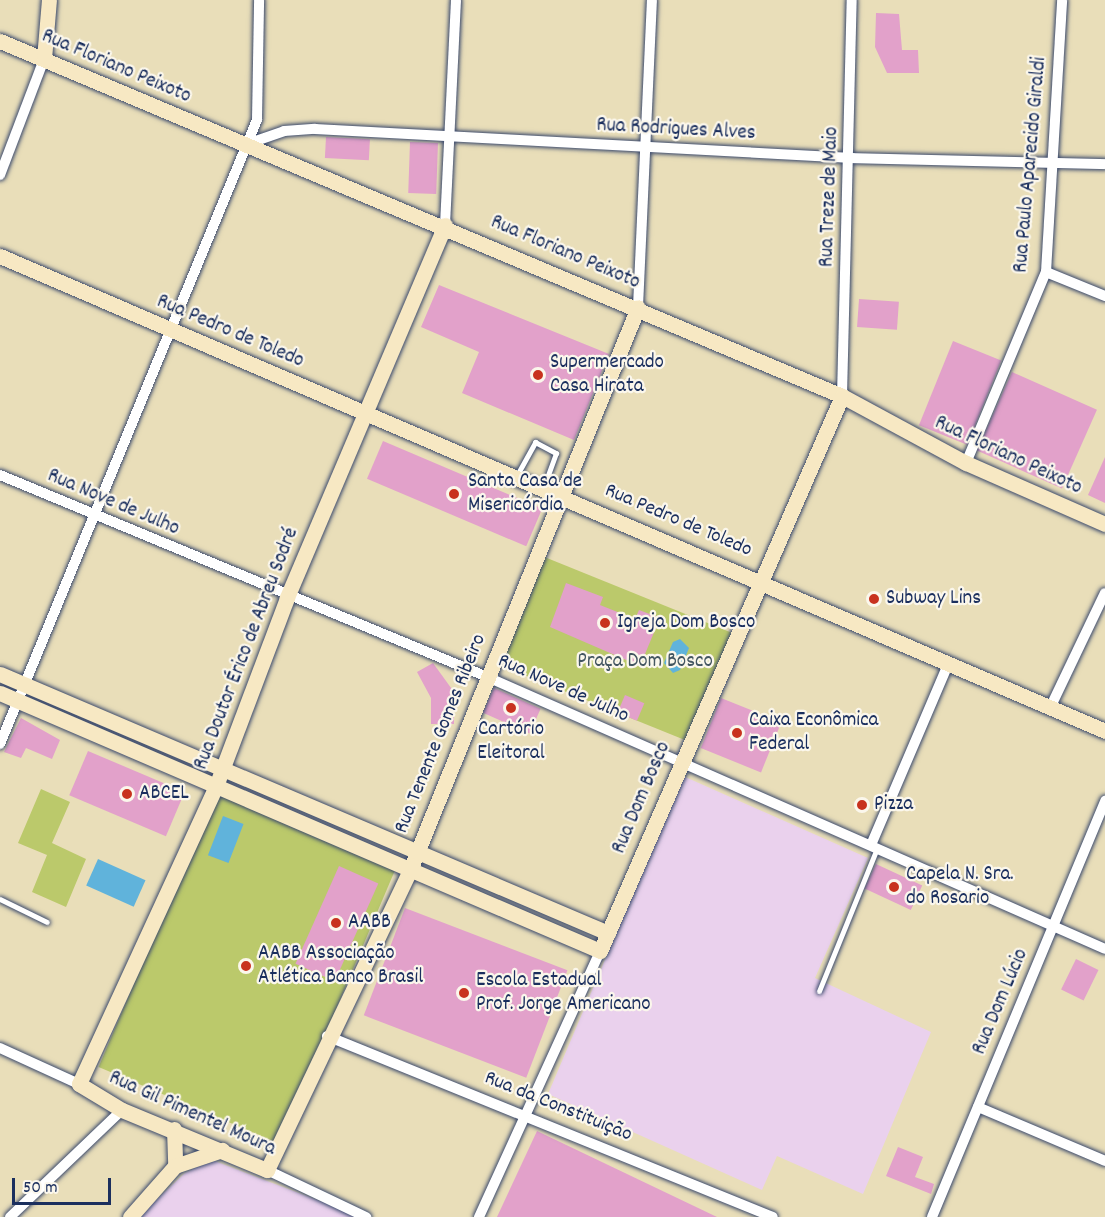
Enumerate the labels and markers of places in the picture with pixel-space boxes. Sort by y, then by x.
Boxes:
place label: Supermercado Casa Hirata [550,350,664,400]
marker: Supermercado Casa Hirata [531,368,545,382]
place label: Santa Casa de Misericórdia [468,469,582,519]
marker: Santa Casa de Misericórdia [445,485,463,503]
place label: Subway Lins [886,586,981,612]
marker: Subway Lins [867,592,881,606]
place label: Igreja Dom Bosco [617,610,755,636]
marker: Igreja Dom Bosco [598,616,612,630]
marker: Cartório Eleitoral [504,701,518,715]
place label: Caixa Econômica Federal [749,708,878,758]
place label: Cartório Eleitoral [477,717,545,767]
marker: Caixa Econômica Federal [730,726,744,740]
place label: ABCEL [139,781,189,807]
marker: ABCEL [120,787,134,801]
place label: Pizza [874,792,913,818]
marker: Pizza [855,798,869,812]
place label: Capela N. Sra. do Rosario [906,862,1014,912]
marker: Capela N. Sra. do Rosario [887,880,901,894]
place label: AABB [348,910,391,936]
marker: AABB [329,916,343,930]
place label: AABB Associação Atlética Banco Brasil [258,941,423,991]
marker: AABB Associação Atlética Banco Brasil [239,959,253,973]
place label: Escola Estadual Prof. Jorge Americano [476,968,650,1018]
marker: Escola Estadual Prof. Jorge Americano [457,986,471,1000]

